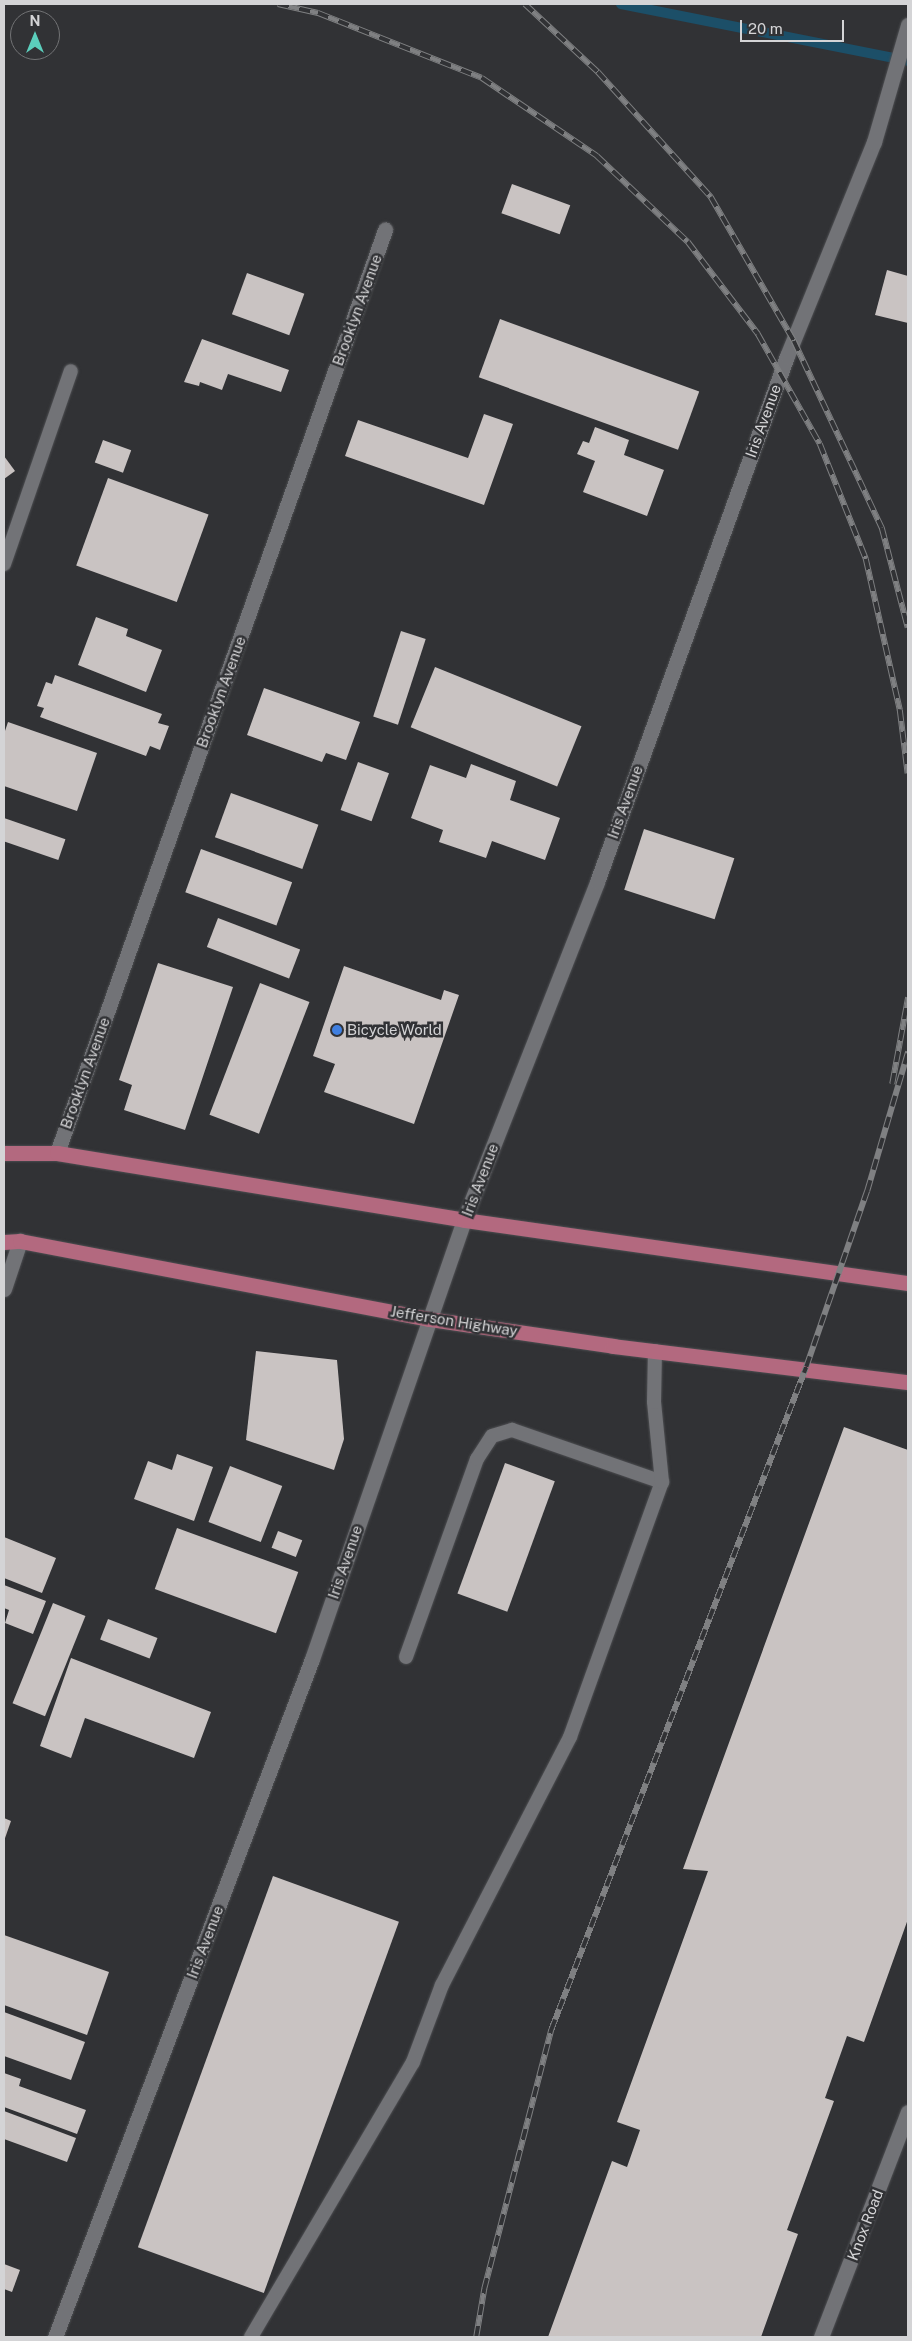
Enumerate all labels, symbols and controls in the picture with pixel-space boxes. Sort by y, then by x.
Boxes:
north arrow [10,10,60,60]
scale bar [742,10,846,42]
text: N [30,13,40,29]
text: 20 m [748,20,783,37]
street label: Brooklyn Avenue [328,252,386,368]
street label: Iris Avenue [741,382,785,460]
street label: Brooklyn Avenue [192,634,250,750]
street label: Iris Avenue [603,763,647,841]
street label: Brooklyn Avenue [56,1015,114,1131]
place label: Bicycle World [347,1021,442,1039]
marker: Bicycle World [331,1024,343,1036]
street label: Iris Avenue [458,1141,502,1219]
street label: Jefferson Highway [389,1302,519,1340]
street label: Iris Avenue [324,1523,366,1601]
street label: Iris Avenue [183,1903,227,1981]
street label: Knox Road [843,2187,887,2263]

